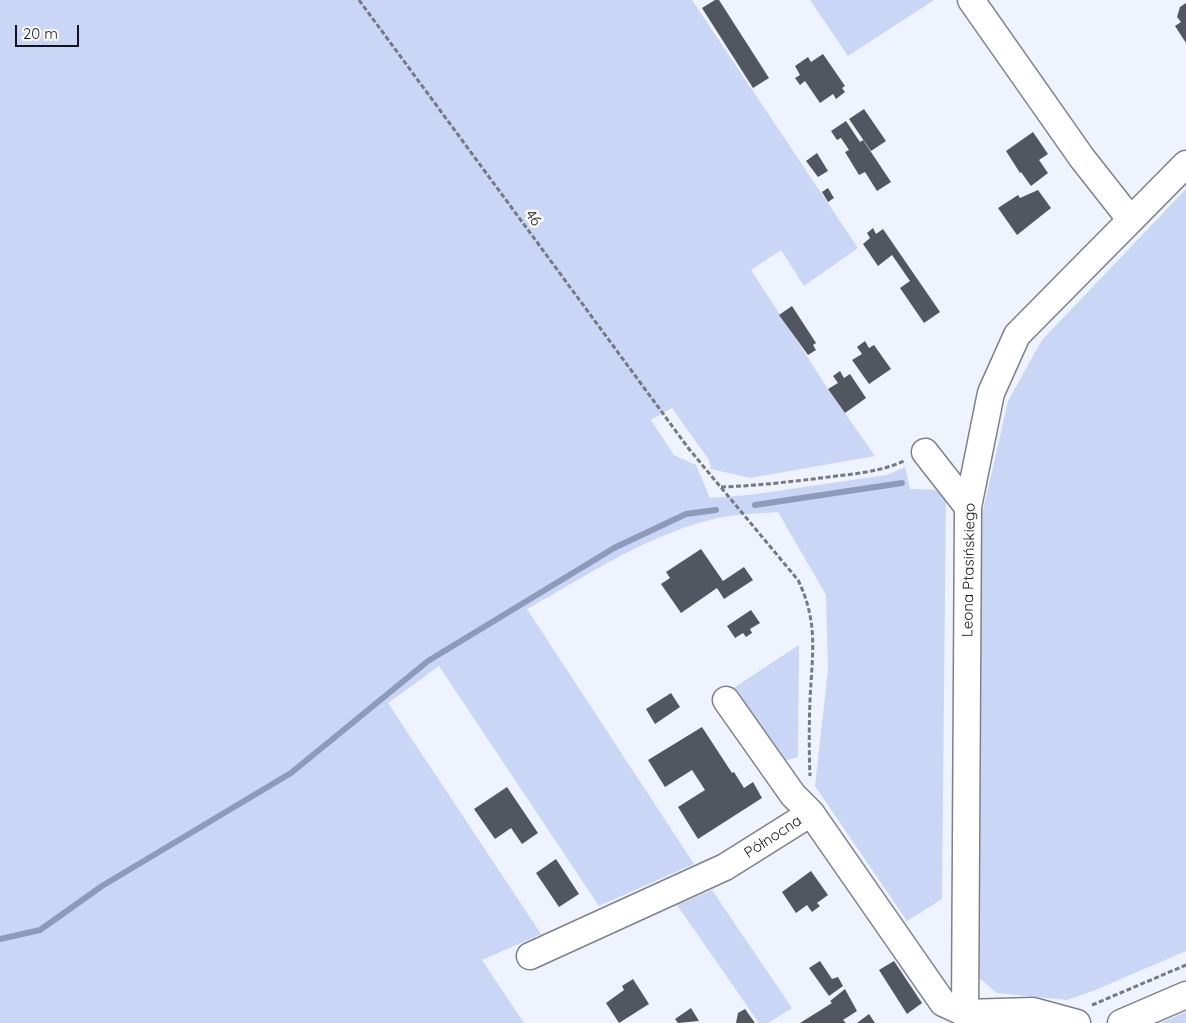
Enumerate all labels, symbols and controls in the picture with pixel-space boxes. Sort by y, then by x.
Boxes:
scale bar [18,15,81,47]
text: 20 m [23,24,58,43]
street label: 46 [521,206,545,230]
street label: Leona Ptasińskiego [959,503,979,637]
street label: Północna [741,812,805,862]

